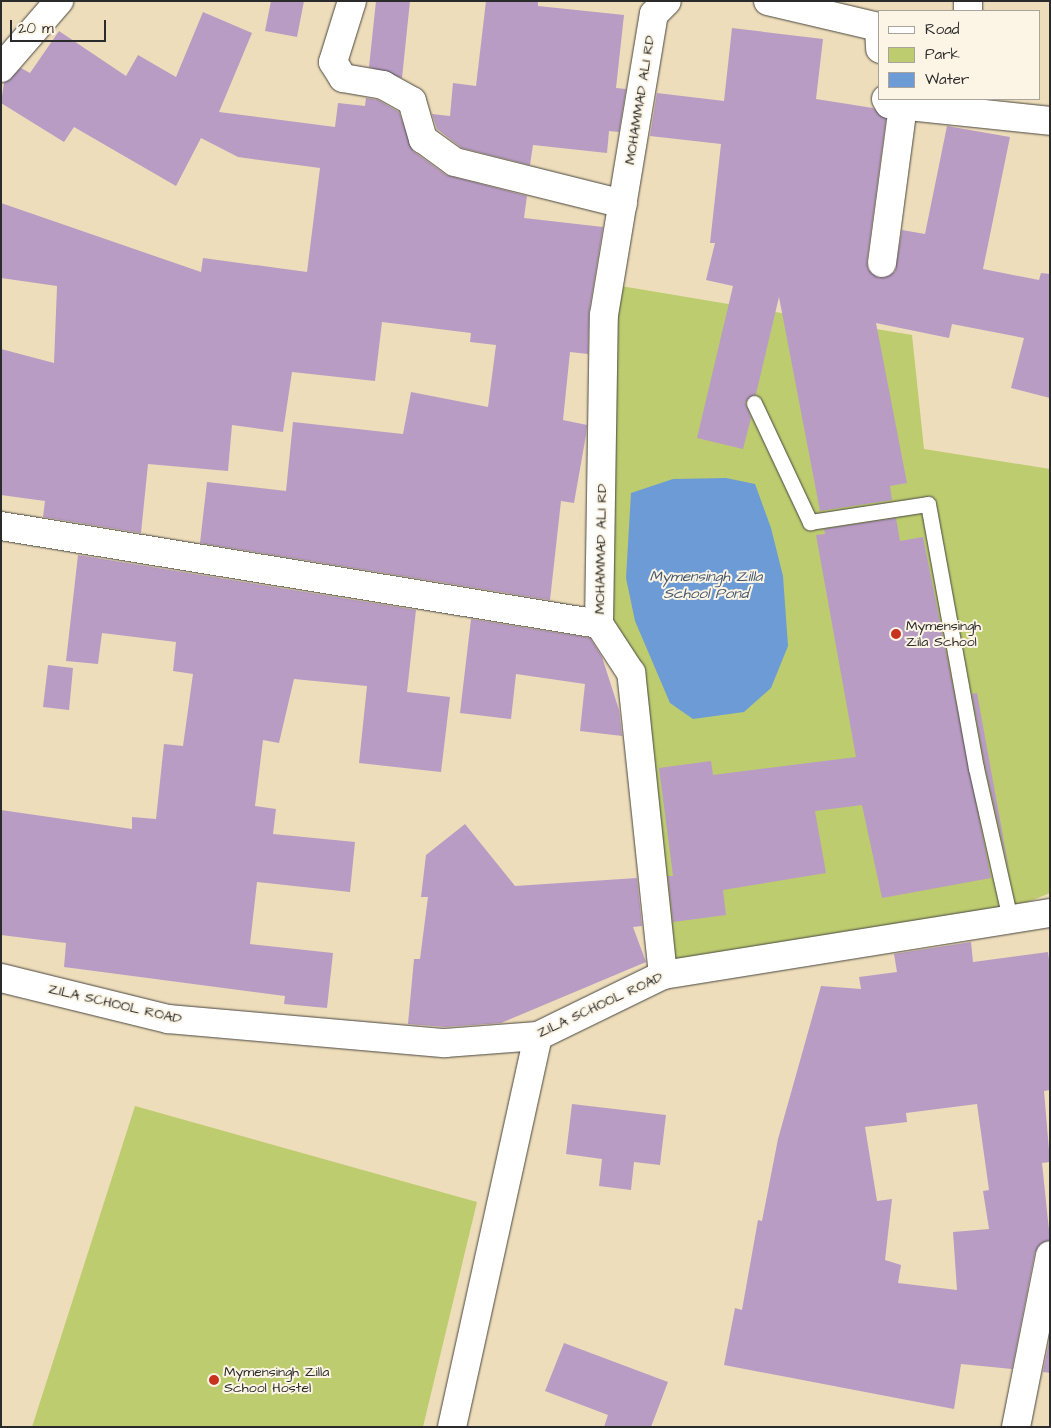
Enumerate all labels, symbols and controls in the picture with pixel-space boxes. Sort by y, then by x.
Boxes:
scale bar [12,10,109,42]
legend [878,10,1041,100]
text: 20 m [18,18,54,39]
text: Road [925,19,959,40]
street label: MOHAMMAD ALI RD [621,34,659,166]
text: Park [925,44,960,65]
text: Water [925,69,969,90]
street label: MOHAMMAD ALI RD [591,484,611,614]
water label: Mymensingh Zilla School Pond [650,567,762,602]
place label: Mymensingh Zila School [906,618,981,650]
marker: Mymensingh Zila School [890,628,902,640]
street label: ZILA SCHOOL ROAD [535,969,665,1041]
street label: ZILA SCHOOL ROAD [47,980,183,1028]
place label: Mymensingh Zilla School Hostel [224,1364,329,1396]
marker: Mymensingh Zilla School Hostel [208,1374,220,1386]

